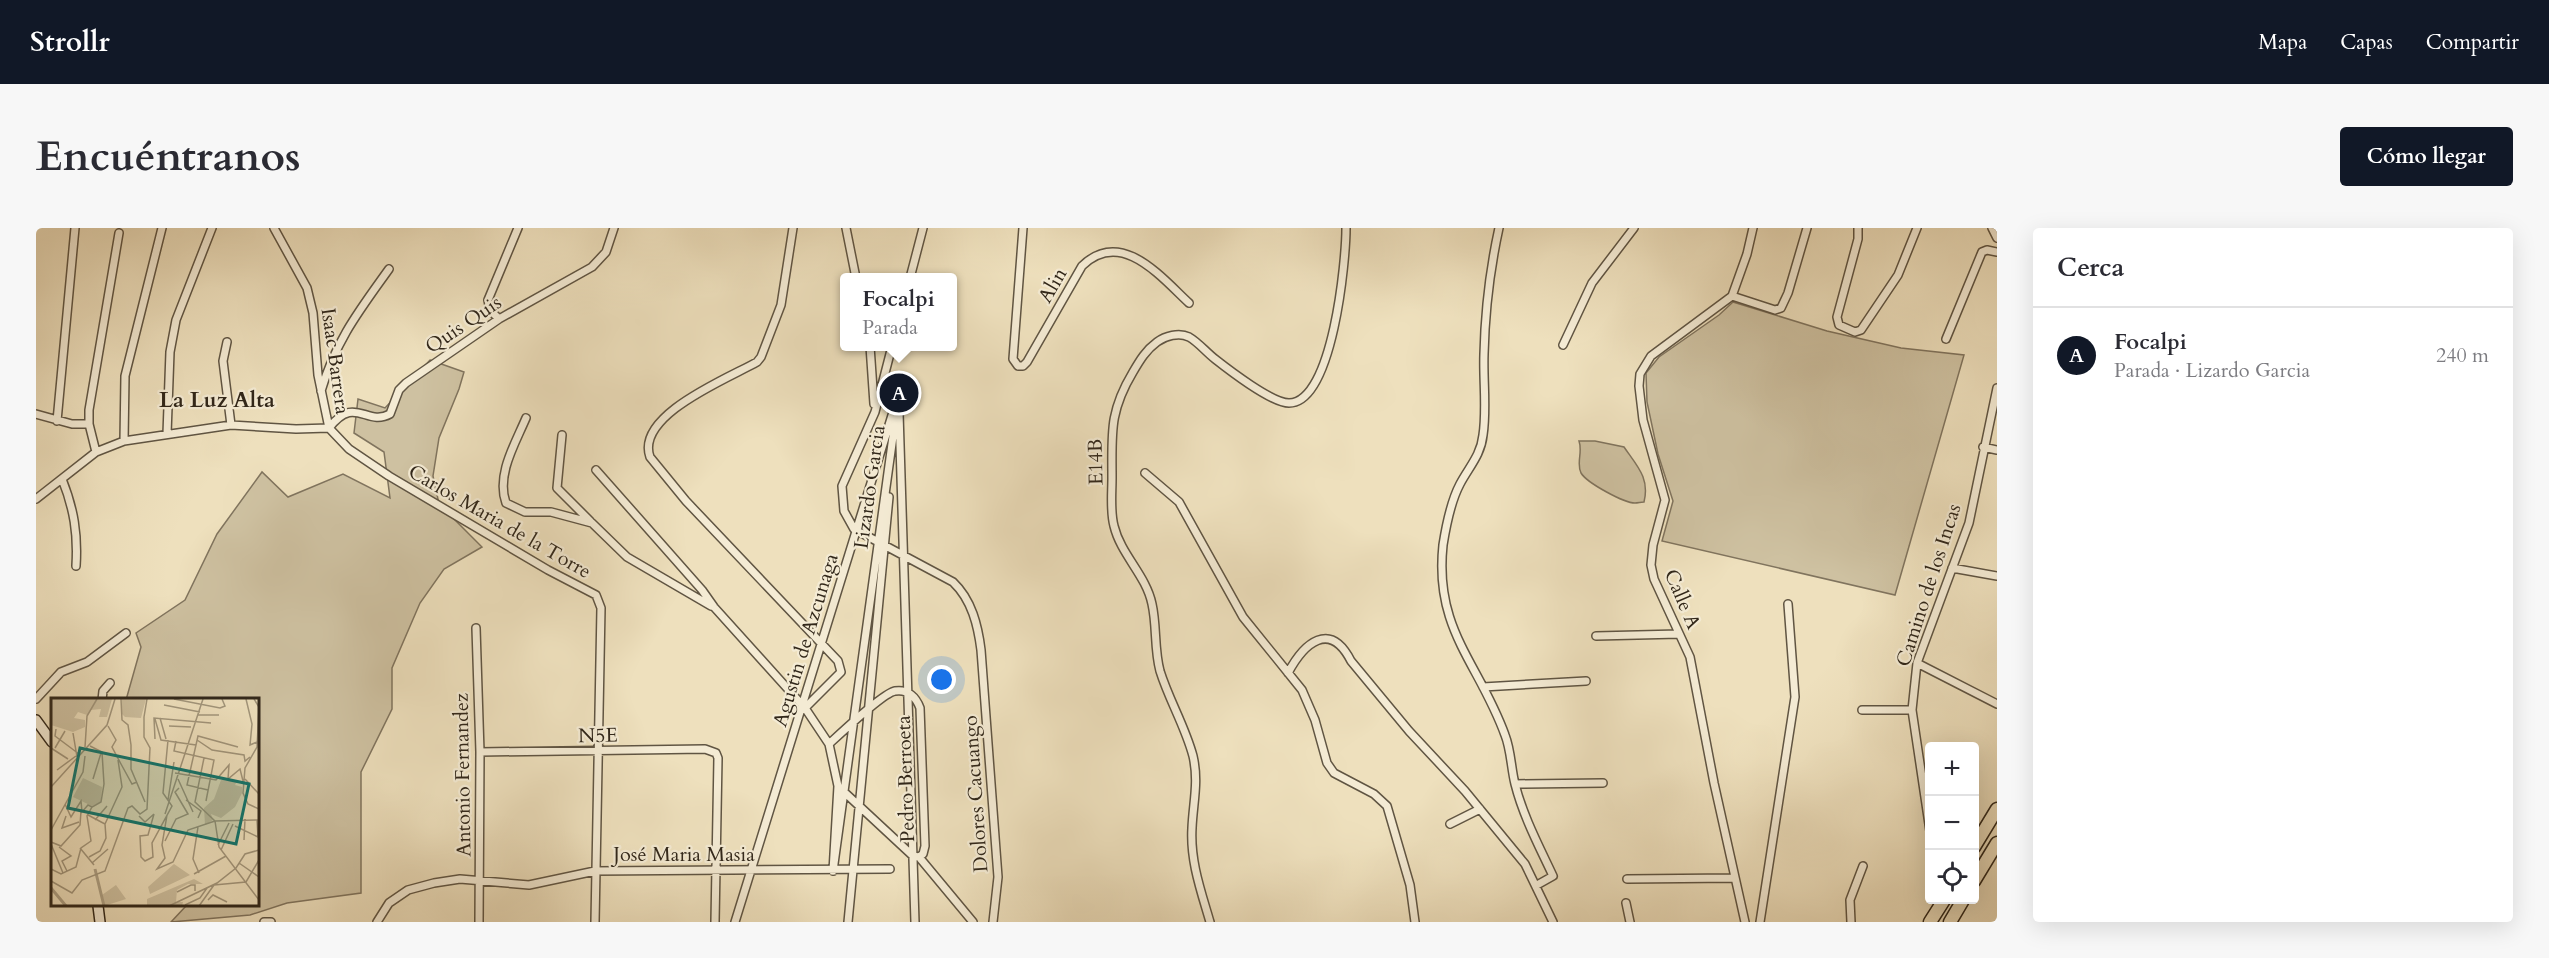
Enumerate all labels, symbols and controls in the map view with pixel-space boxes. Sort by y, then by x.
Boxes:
text: Strollr [30,23,110,61]
text: Mapa [2258,28,2307,57]
text: Capas [2340,28,2393,57]
text: Compartir [2426,28,2519,57]
button: Cómo llegar [2340,127,2513,186]
text: Encuéntranos [36,128,301,185]
text: Cerca [2057,250,2124,285]
street label: Alin [1032,262,1074,308]
popup [840,273,957,351]
text: Focalpi [862,284,935,314]
street label: Quis Quis [420,289,507,360]
street label: Isaac Barrera [315,306,356,416]
text: Parada [862,314,918,341]
text: Focalpi [2114,327,2187,357]
text: A [2069,342,2084,369]
text: 240 m [2436,342,2489,369]
text: Parada · Lizardo Garcia [2114,357,2310,384]
pin: A [880,370,918,416]
district label: La Luz Alta [159,385,275,415]
street label: Lizardo Garcia [847,423,892,551]
street label: E14B [1082,439,1109,485]
street label: Carlos Maria de la Torre [403,458,596,585]
street label: Camino de los Incas [1889,500,1968,670]
street label: Agustin de Azcunaga [766,550,845,730]
street label: Calle A [1658,565,1708,634]
your location [927,665,956,694]
street label: Antonio Fernandez [448,693,477,857]
inset map [51,698,260,907]
street label: Dolores Cacuango [957,714,994,873]
street label: Pedro Berroeta [890,715,921,843]
street label: N5E [578,722,618,749]
map controls [1925,742,1979,904]
button: + [1925,742,1979,796]
button: − [1925,796,1979,850]
street label: José Maria Masia [610,841,755,868]
button: locate [1925,850,1979,904]

